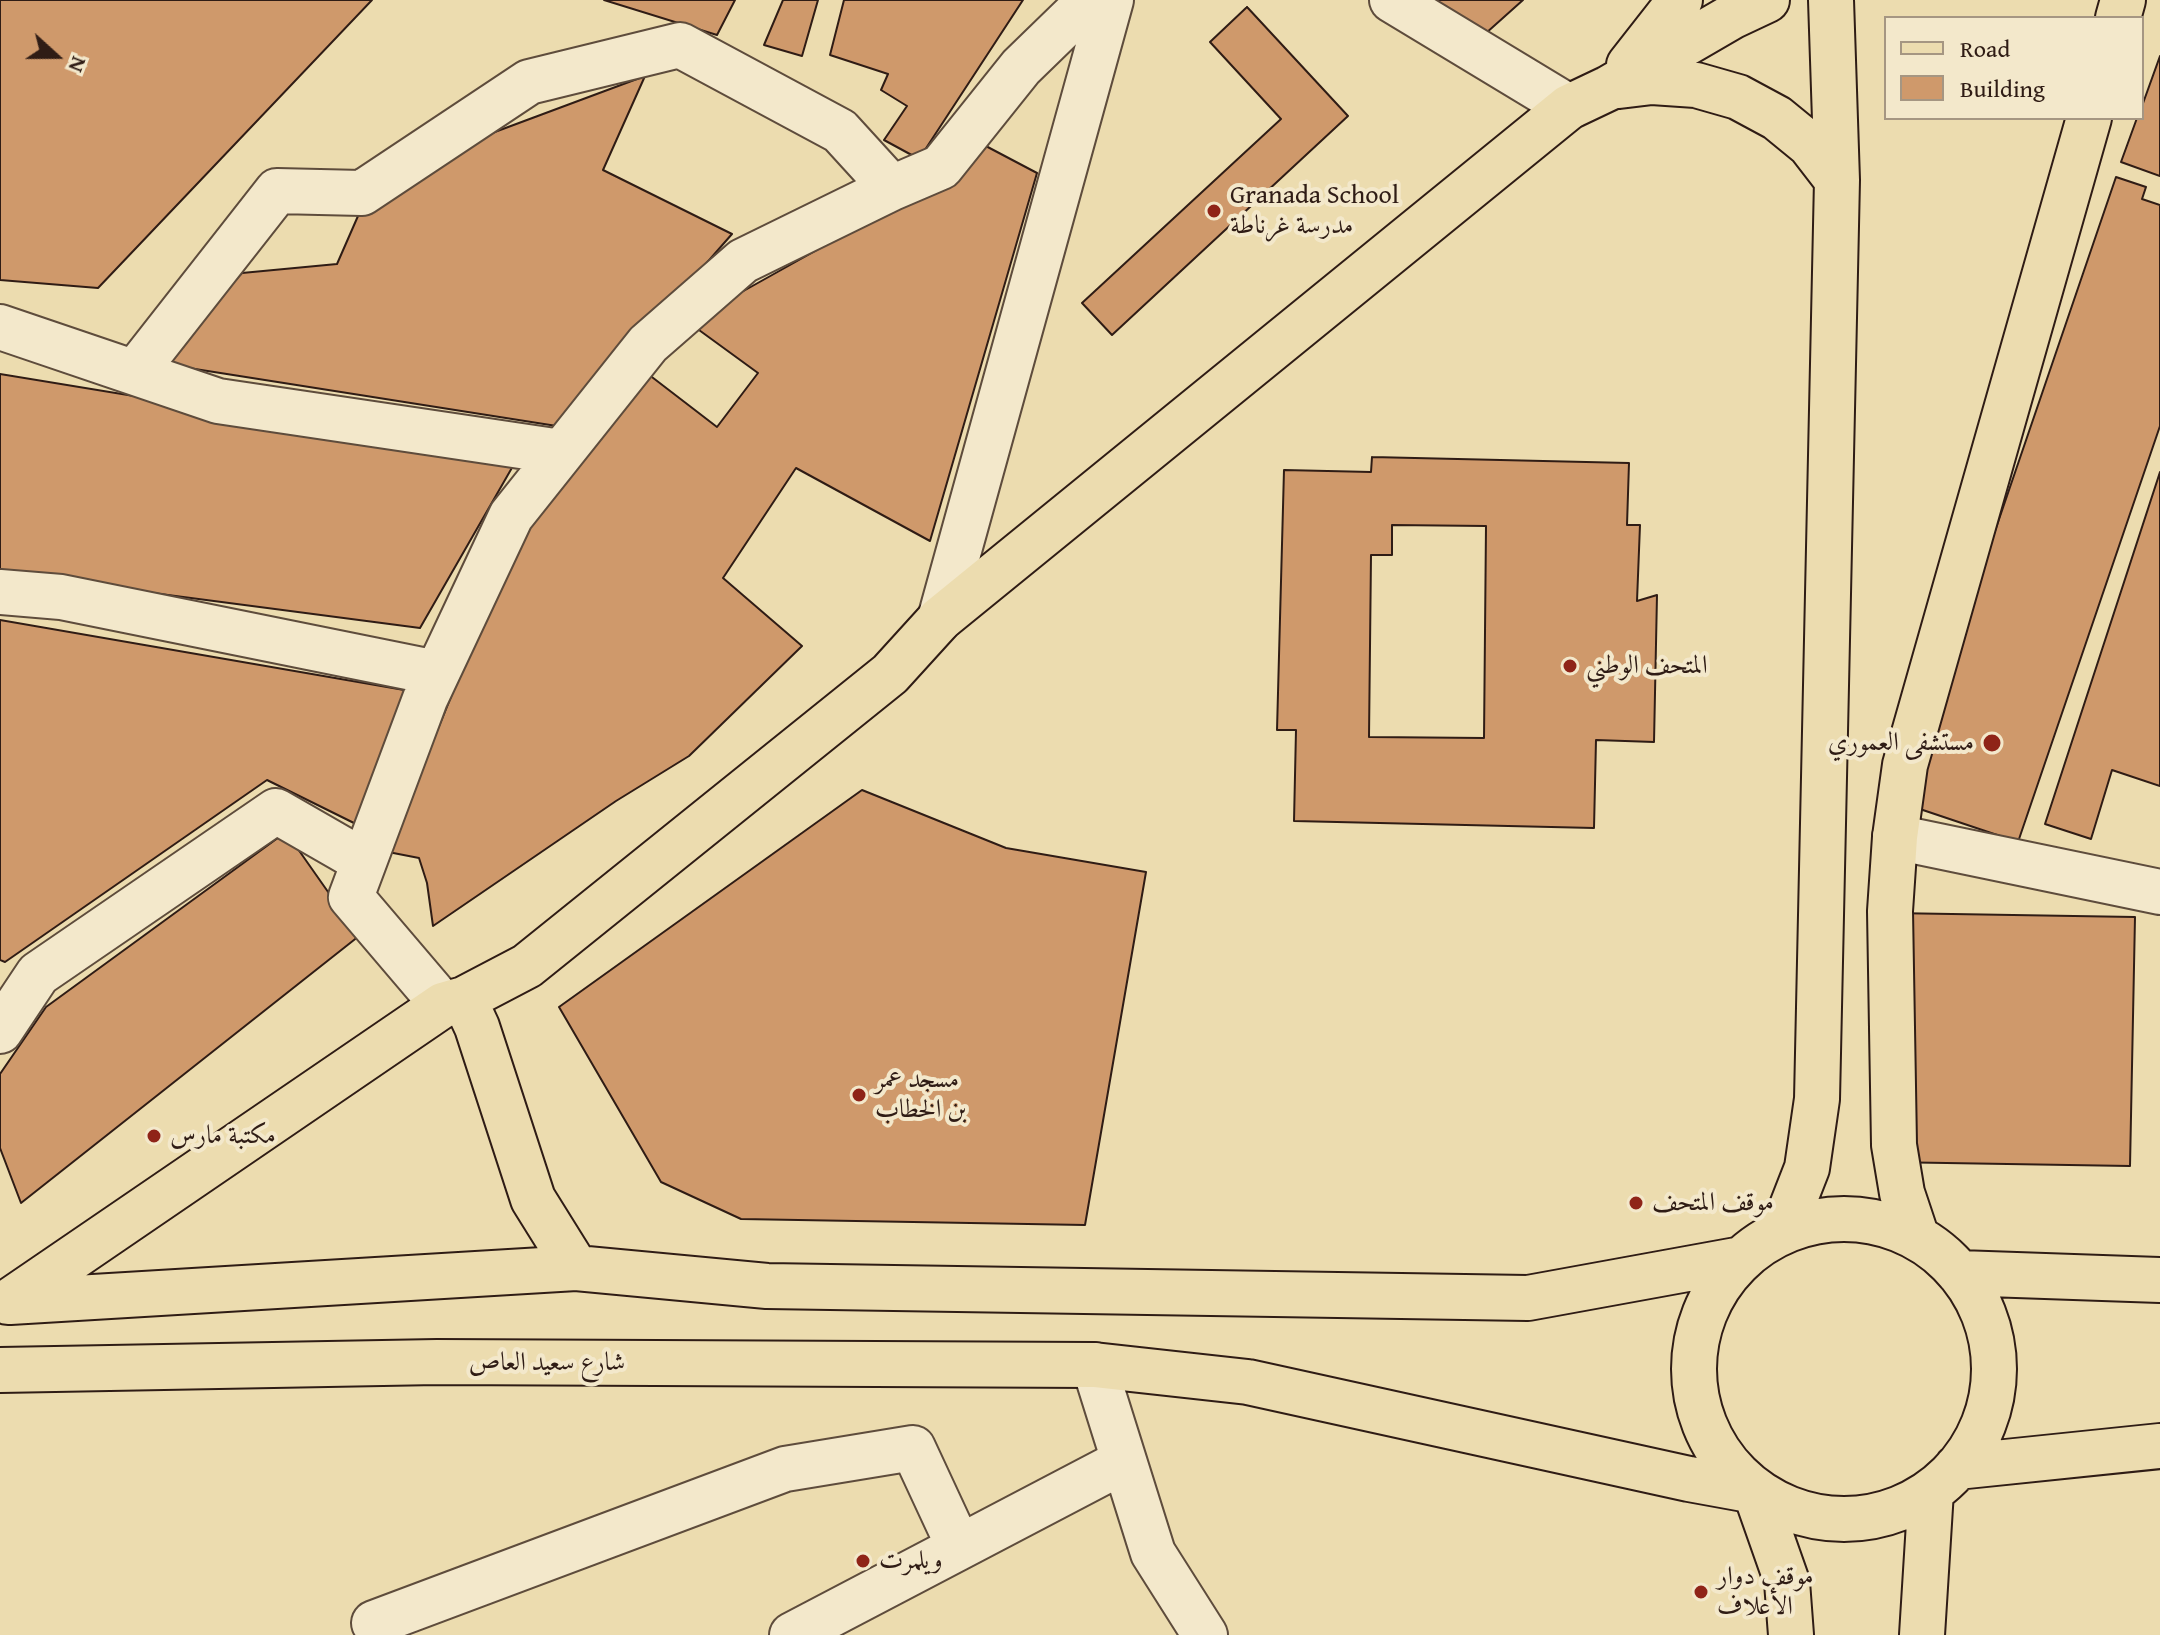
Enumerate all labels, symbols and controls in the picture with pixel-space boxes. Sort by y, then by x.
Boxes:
north arrow [16,16,96,96]
legend [1884,16,2144,120]
text: Road [1960,31,2010,66]
text: N [61,52,96,77]
text: Building [1960,71,2045,106]
place label: Granada School مدرسة غرناطة [1230,180,1399,242]
marker: Granada School مدرسة غرناطة [1205,202,1223,220]
place label: المتحف الوطني [1586,650,1708,682]
marker: المتحف الوطني [1561,657,1579,675]
place label: مستشفى العموري [1828,727,1974,759]
marker: مستشفى العموري [1981,732,2003,754]
place label: مسجد عمر بن الخطاب [875,1064,967,1126]
marker: مسجد عمر بن الخطاب [850,1086,868,1104]
place label: مكتبة مارس [170,1120,276,1152]
marker: مكتبة مارس [145,1127,163,1145]
place label: موقف المتحف [1652,1187,1774,1219]
marker: موقف المتحف [1627,1194,1645,1212]
street label: شارع سعيد العاص [469,1347,625,1379]
place label: ويلمرت [879,1545,943,1577]
marker: ويلمرت [854,1552,872,1570]
place label: موقف دوار الأعلاف [1717,1561,1814,1622]
marker: موقف دوار الأعلاف [1692,1583,1710,1601]

